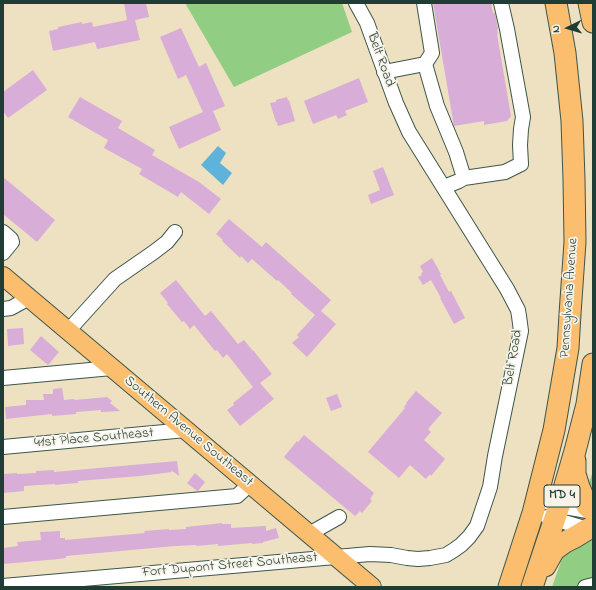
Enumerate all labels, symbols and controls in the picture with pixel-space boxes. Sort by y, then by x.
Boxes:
north arrow [548,8,588,48]
text: N [548,25,564,33]
street label: Belt Road [362,30,398,90]
street label: Pennsylvania Avenue [557,238,583,358]
street label: Belt Road [501,329,527,387]
street label: Southern Avenue Southeast [120,373,256,491]
street label: 41st Place Southeast [34,425,154,453]
road number: MD 4 [544,485,580,507]
street label: Fort Dupont Street Southeast [142,550,318,582]

